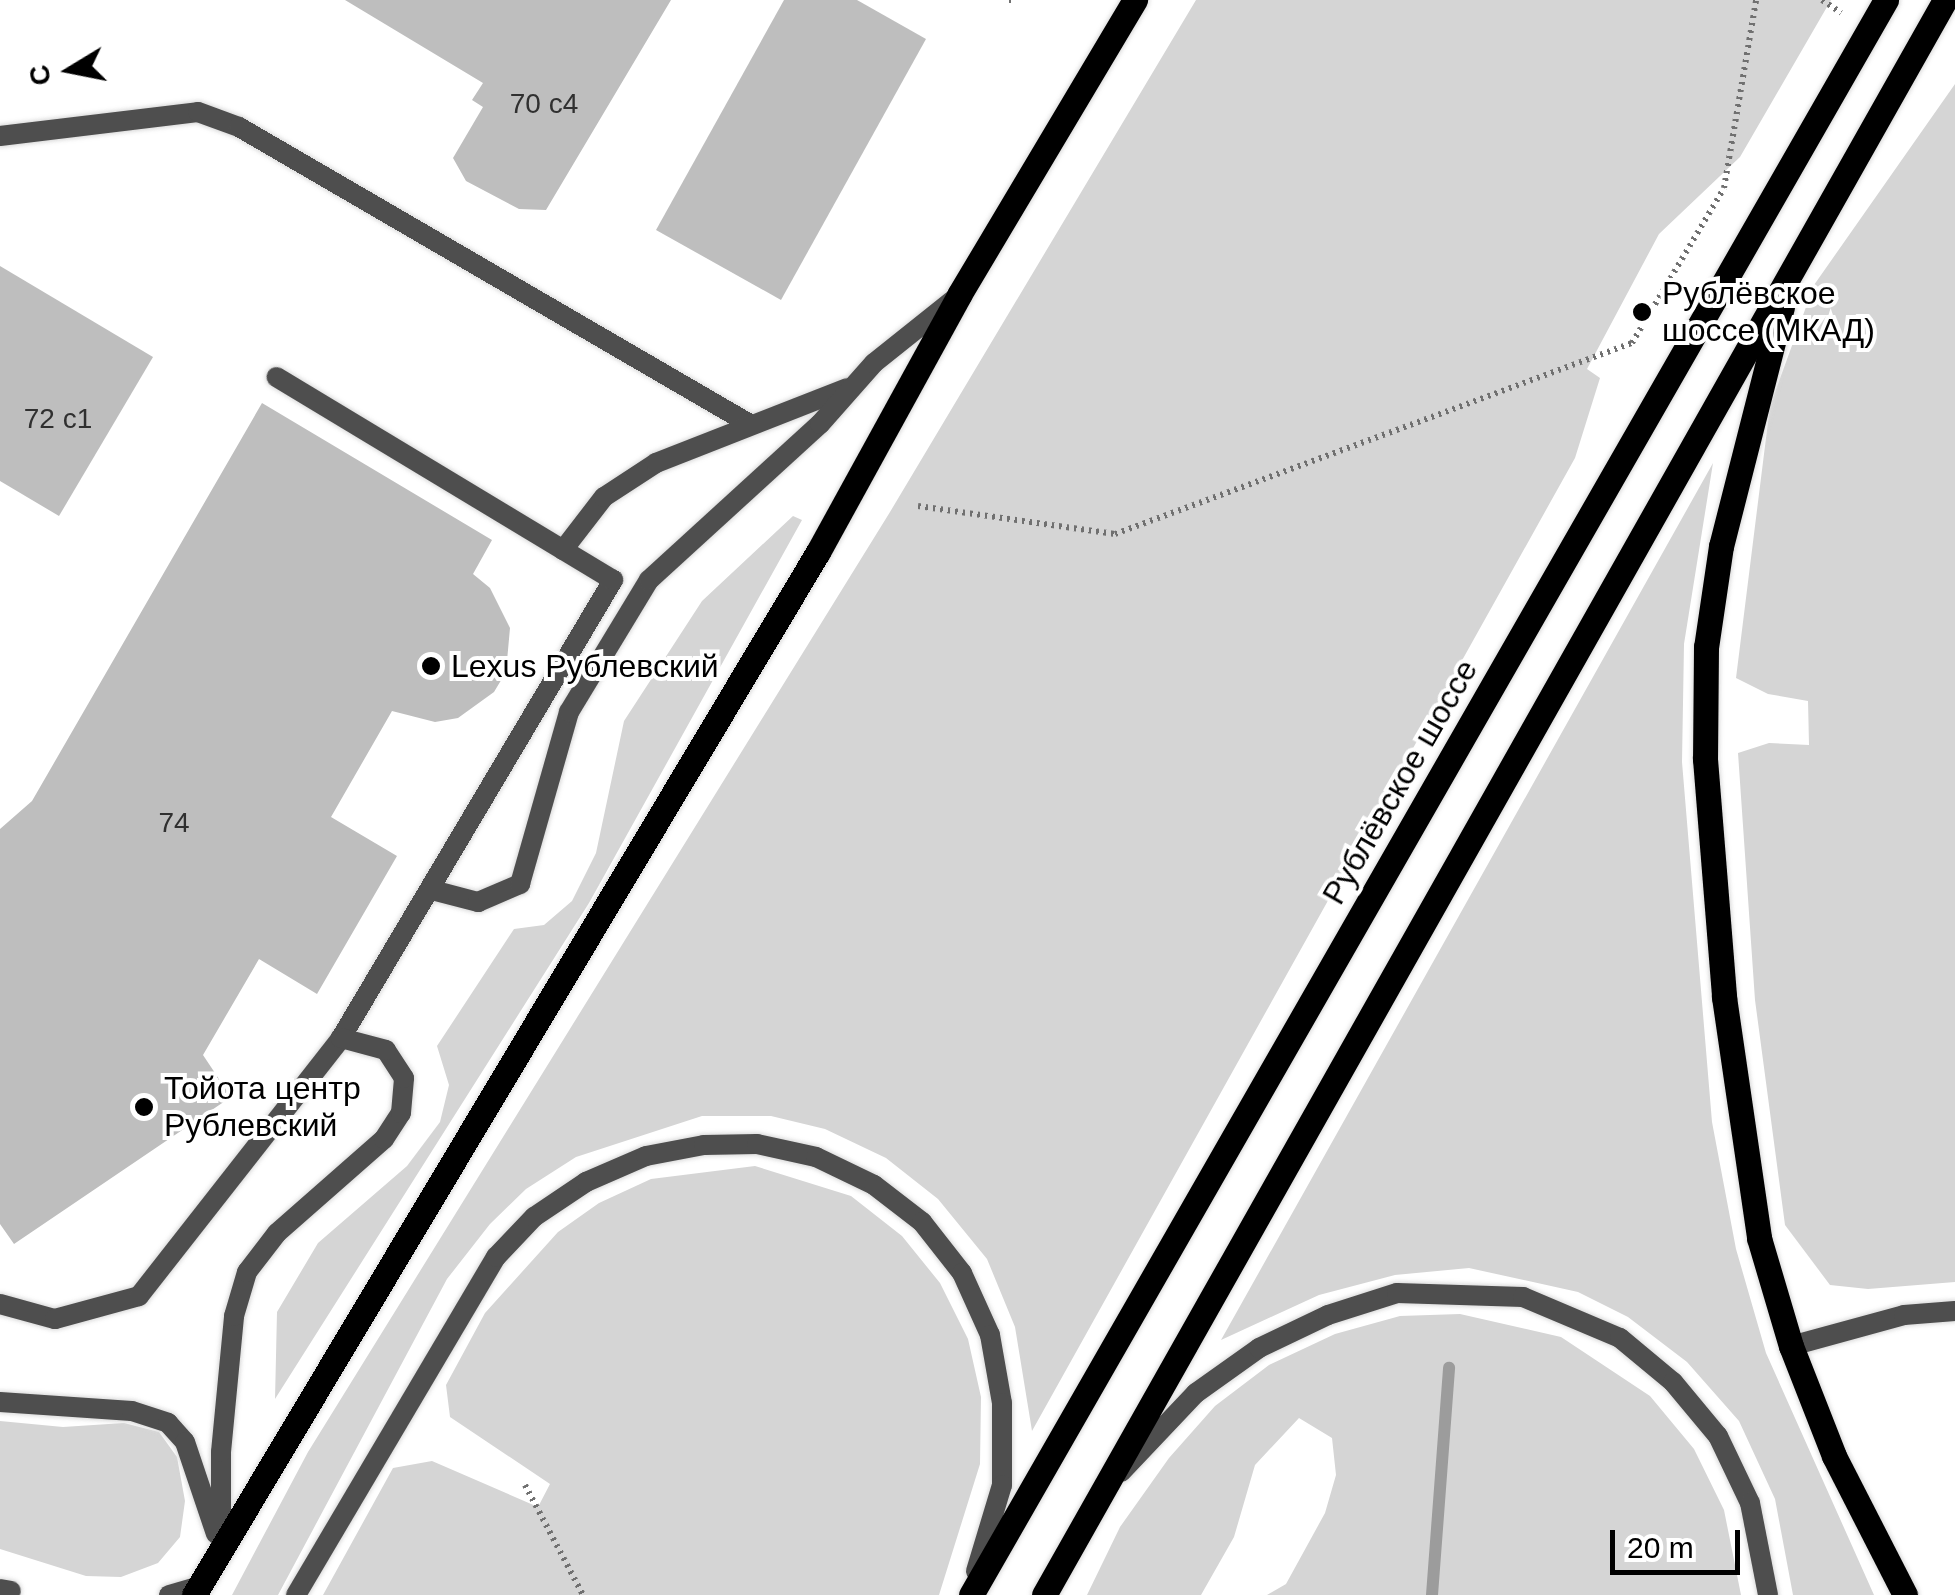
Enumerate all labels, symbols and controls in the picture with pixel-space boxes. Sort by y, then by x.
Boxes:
north arrow [20,20,120,120]
text: С [23,63,57,88]
house number: 70 с4 [510,87,578,121]
place label: Рублёвское шоссе (МКАД) [1662,275,1875,350]
marker: Рублёвское шоссе (МКАД) [1631,301,1653,323]
house number: 72 с1 [24,402,92,436]
place label: Lexus Рублевский [451,647,719,685]
street label: Рублёвское шоссе [1314,653,1486,911]
marker: Lexus Рублевский [420,655,442,677]
house number: 74 [158,806,190,840]
place label: Тойота центр Рублевский [164,1070,361,1145]
marker: Тойота центр Рублевский [133,1096,155,1118]
scale bar [1615,1510,1745,1572]
text: 20 m [1627,1531,1694,1564]

